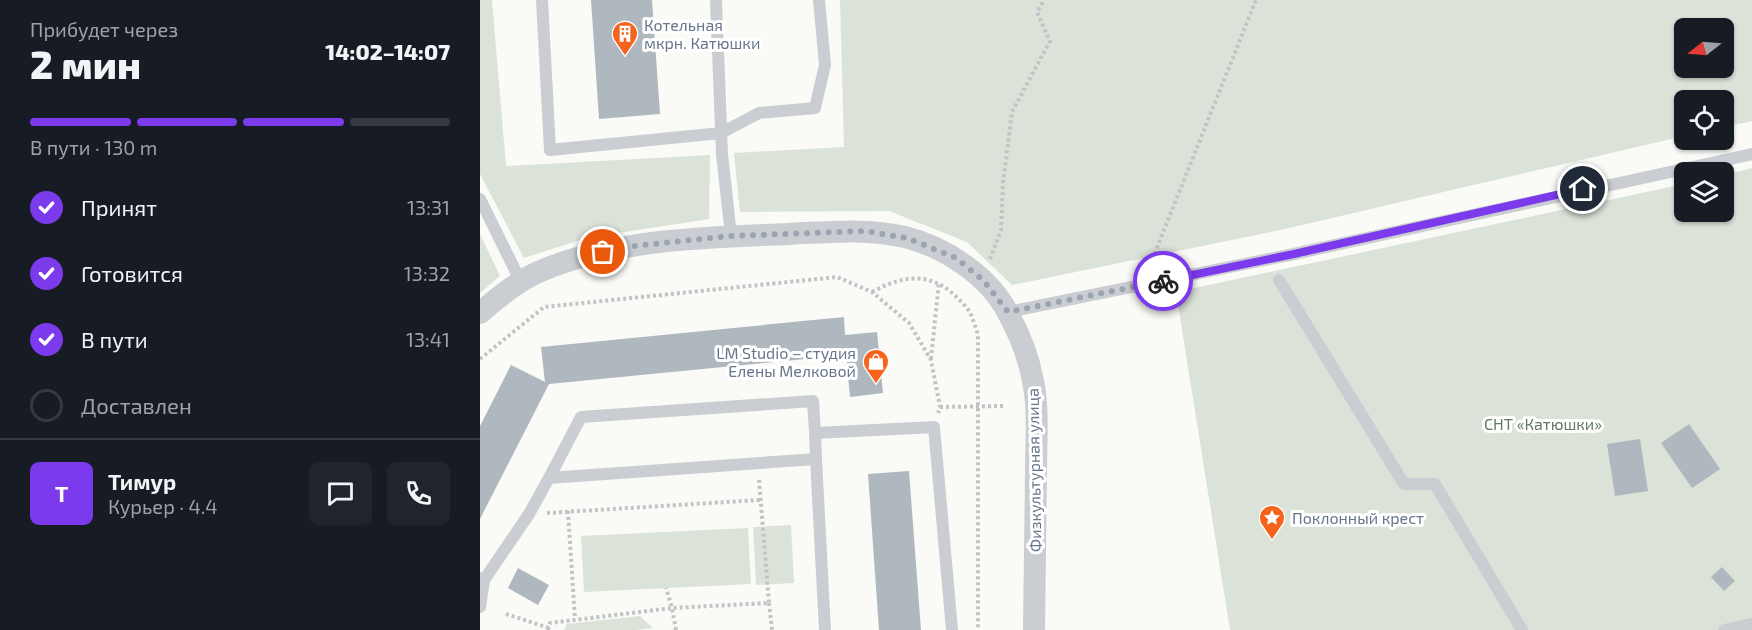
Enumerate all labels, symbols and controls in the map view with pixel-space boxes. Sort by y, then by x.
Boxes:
place label: Котельная мкрн. Катюшки [644,15,760,52]
text: Прибудет через [30,17,178,41]
north arrow [1674,18,1734,78]
map controls [1674,18,1734,222]
building icon: Котельная мкрн. Катюшки [610,19,640,57]
text: 14:02–14:07 [325,38,450,64]
text: 2 мин [30,40,141,87]
button: locate [1674,90,1734,150]
text: В пути · 130 m [30,135,157,159]
button: layers [1674,162,1734,222]
pin [1557,163,1608,214]
icon: home [1566,172,1599,205]
icon: check [30,191,63,224]
text: Принят [81,194,157,220]
text: 13:31 [407,195,450,219]
pin [577,226,628,277]
icon: bag [586,235,619,268]
courier [1133,251,1193,311]
icon: check [30,257,63,290]
text: Готовится [81,260,183,286]
text: 13:32 [404,261,450,285]
icon: bike [1147,265,1180,298]
icon: check [30,323,63,356]
text: В пути [81,326,148,352]
text: 13:41 [406,327,450,351]
place label: LM Studio – студия Елены Мелковой [716,343,856,380]
shop icon: LM Studio – студия Елены Мелковой [861,347,891,385]
street label: Физкультурная улица [1023,388,1045,552]
text: Доставлен [81,392,192,418]
park label: СНТ «Катюшки» [1484,414,1602,433]
button: chat [309,462,372,525]
button: phone [387,462,450,525]
text: Тимур [108,468,176,494]
text: Т [55,480,68,506]
text: Курьер · 4.4 [108,494,217,518]
place icon: Поклонный крест [1257,503,1287,541]
place label: Поклонный крест [1292,508,1424,527]

